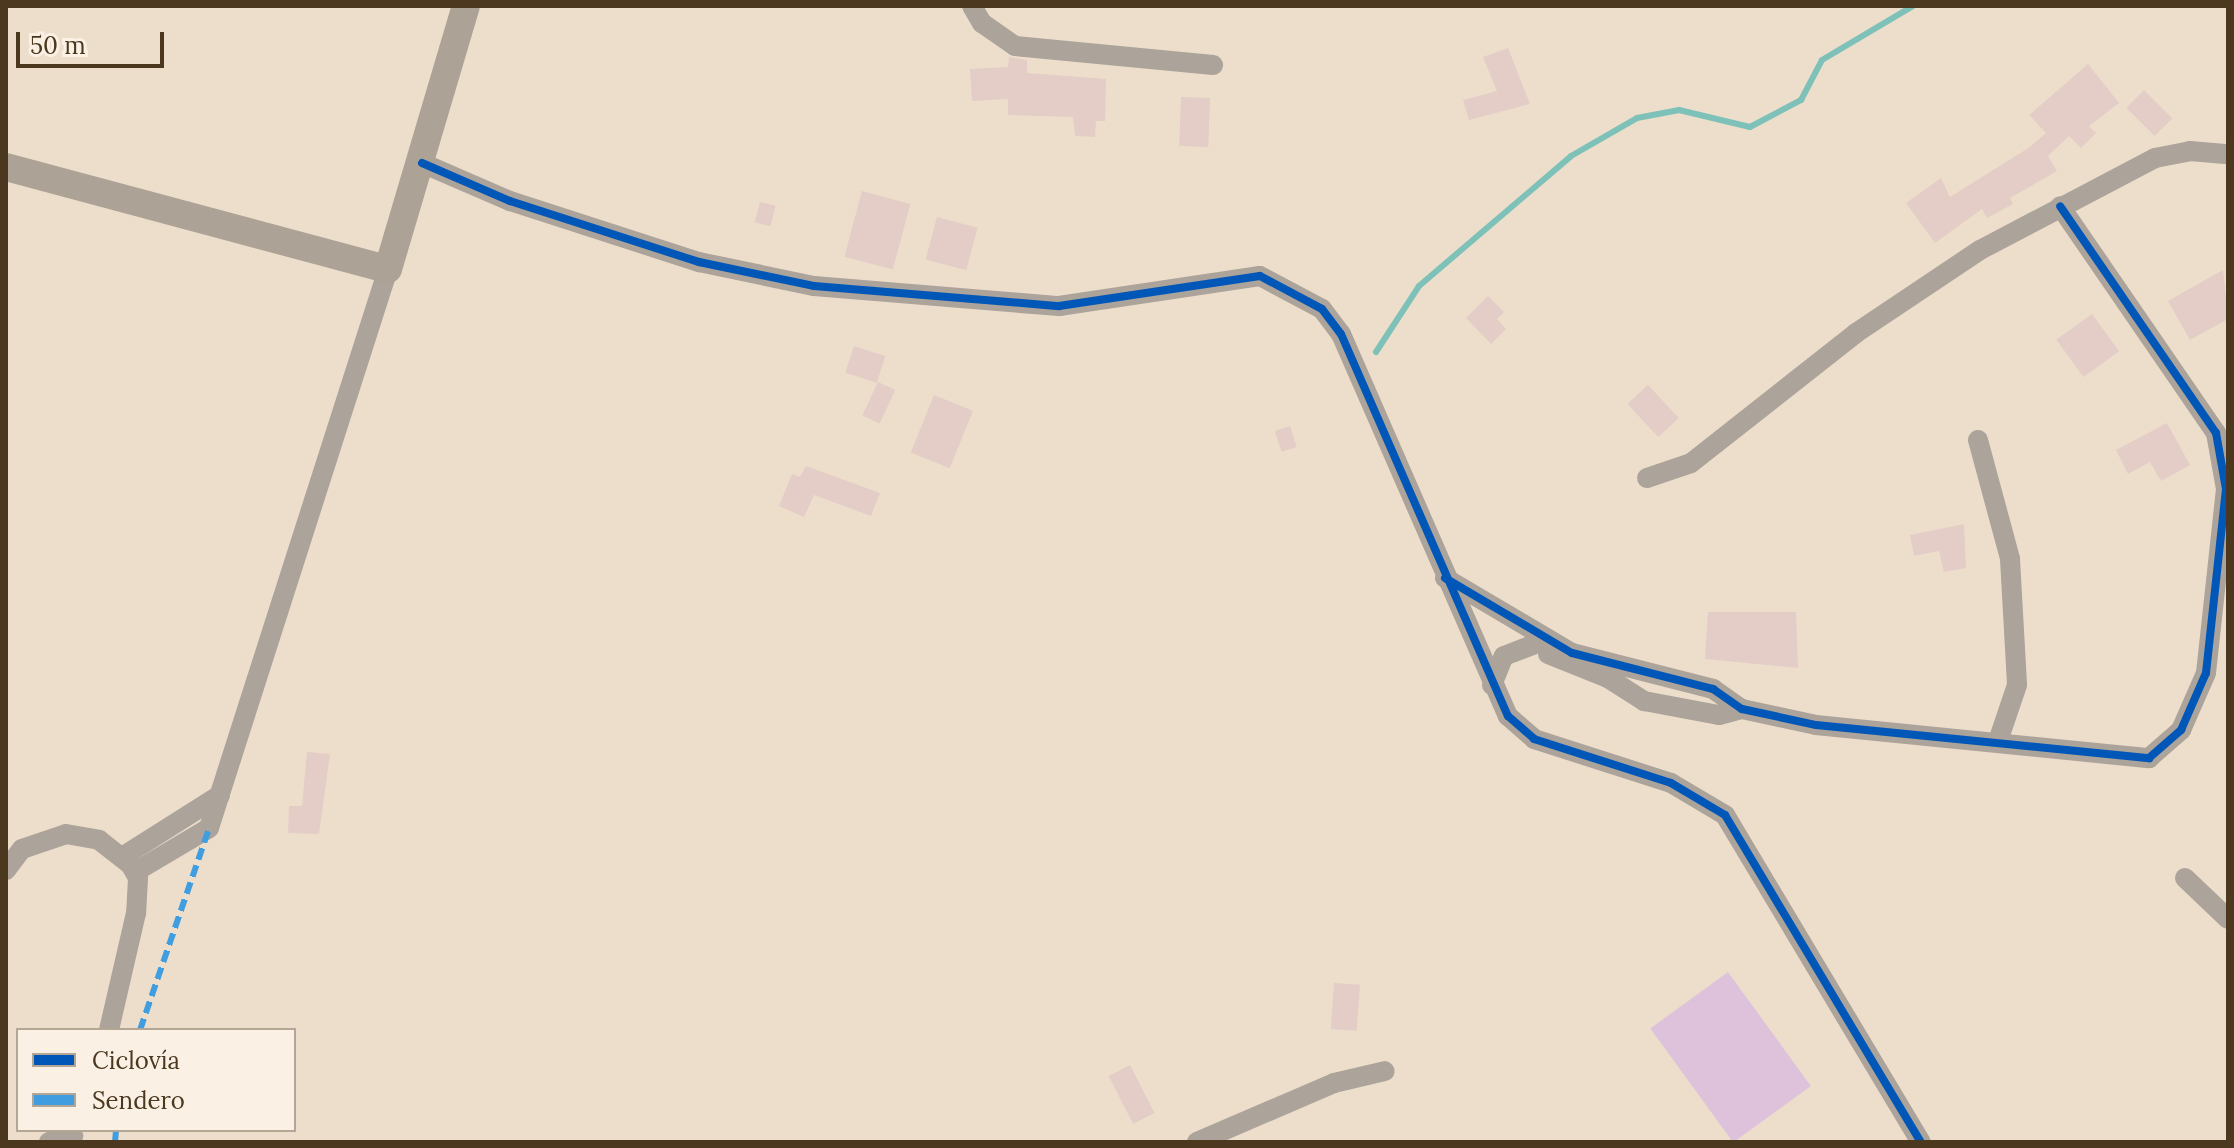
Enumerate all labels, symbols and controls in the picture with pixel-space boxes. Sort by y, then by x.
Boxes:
scale bar [20,16,168,66]
text: 50 m [30,30,86,61]
legend [16,1028,296,1132]
text: Ciclovía [92,1045,180,1076]
text: Sendero [92,1085,185,1116]

